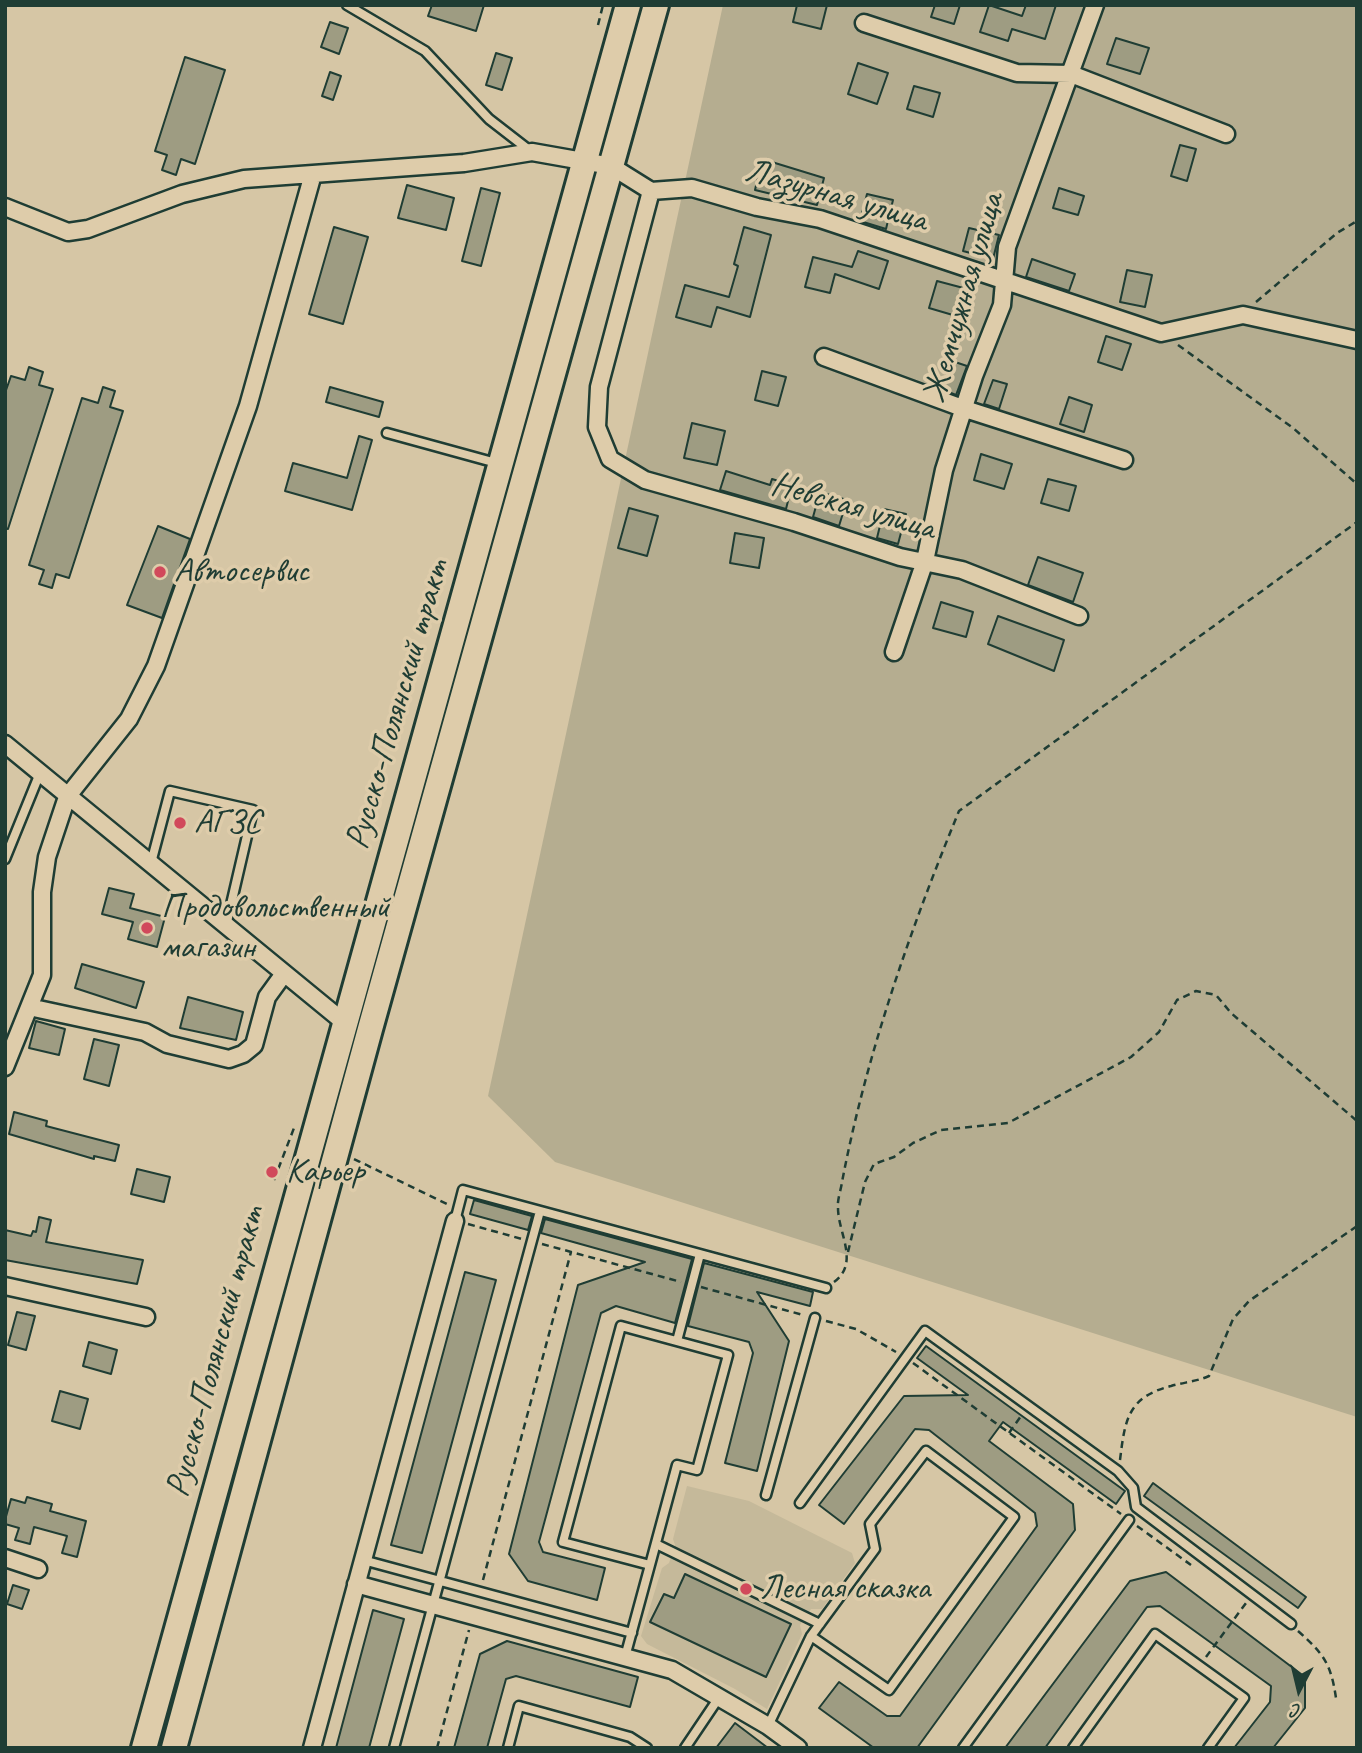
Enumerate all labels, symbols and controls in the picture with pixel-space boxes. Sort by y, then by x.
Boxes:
street label: Лазурная улица [740,150,932,242]
street label: Жемчужная улица [914,188,1014,408]
street label: Невская улица [766,464,940,550]
place label: Автосервис [174,551,309,593]
street label: Русско-Полянский тракт [337,556,459,854]
marker: Автосервис [152,564,168,580]
place label: АГЗС [194,802,261,844]
marker: АГЗС [172,815,188,831]
place label: Продовольственный магазин [161,887,390,969]
marker: Продовольственный магазин [139,920,155,936]
place label: Карьер [286,1151,365,1193]
marker: Карьер [264,1164,280,1180]
street label: Русско-Полянский тракт [157,1203,275,1501]
place label: Лесная сказка [760,1568,930,1610]
marker: Лесная сказка [738,1581,754,1597]
north arrow [1264,1655,1334,1725]
text: С [1290,1698,1303,1723]

